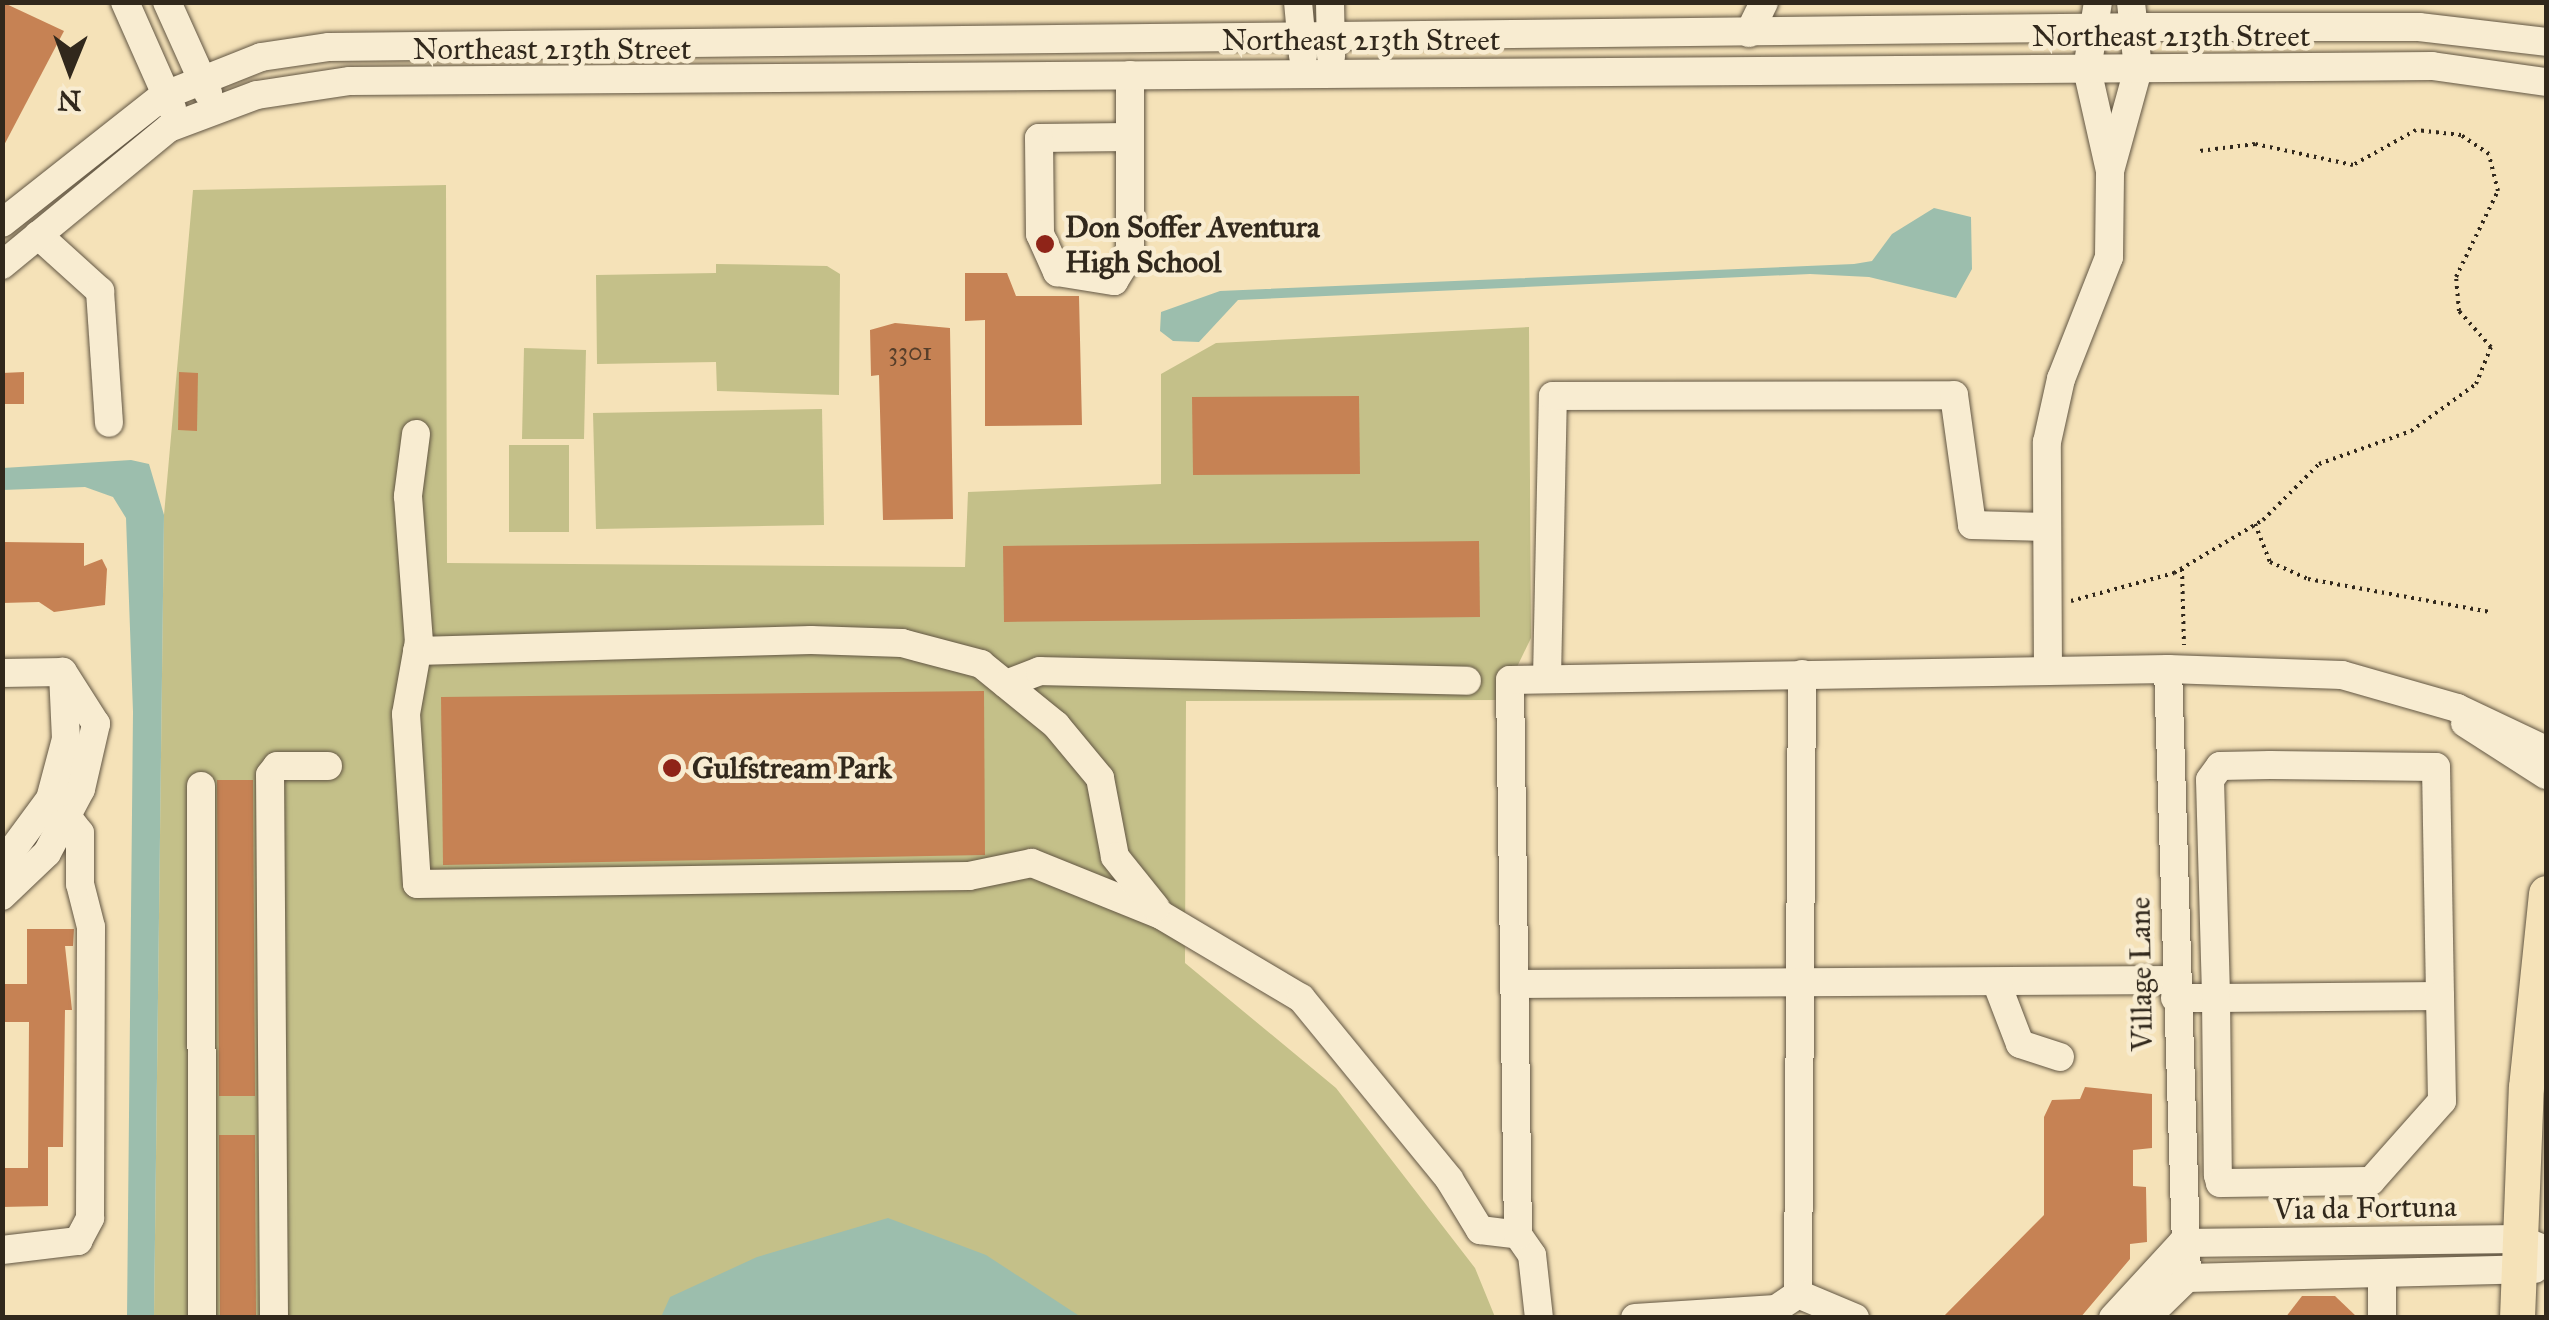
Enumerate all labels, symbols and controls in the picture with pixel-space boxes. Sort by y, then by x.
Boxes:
street label: Northeast 213th Street [2032,18,2310,54]
north arrow [20,20,120,120]
street label: Northeast 213th Street [1222,22,1500,58]
street label: Northeast 213th Street [413,31,691,67]
text: N [57,83,82,118]
place label: Don Soffer Aventura High School [1065,209,1320,280]
marker: Don Soffer Aventura High School [1034,233,1056,255]
house number: 3301 [888,337,932,367]
place label: Gulfstream Park [692,750,892,786]
marker: Gulfstream Park [661,757,683,779]
street label: Village Lane [2122,896,2160,1052]
street label: Via da Fortuna [2273,1188,2457,1228]

